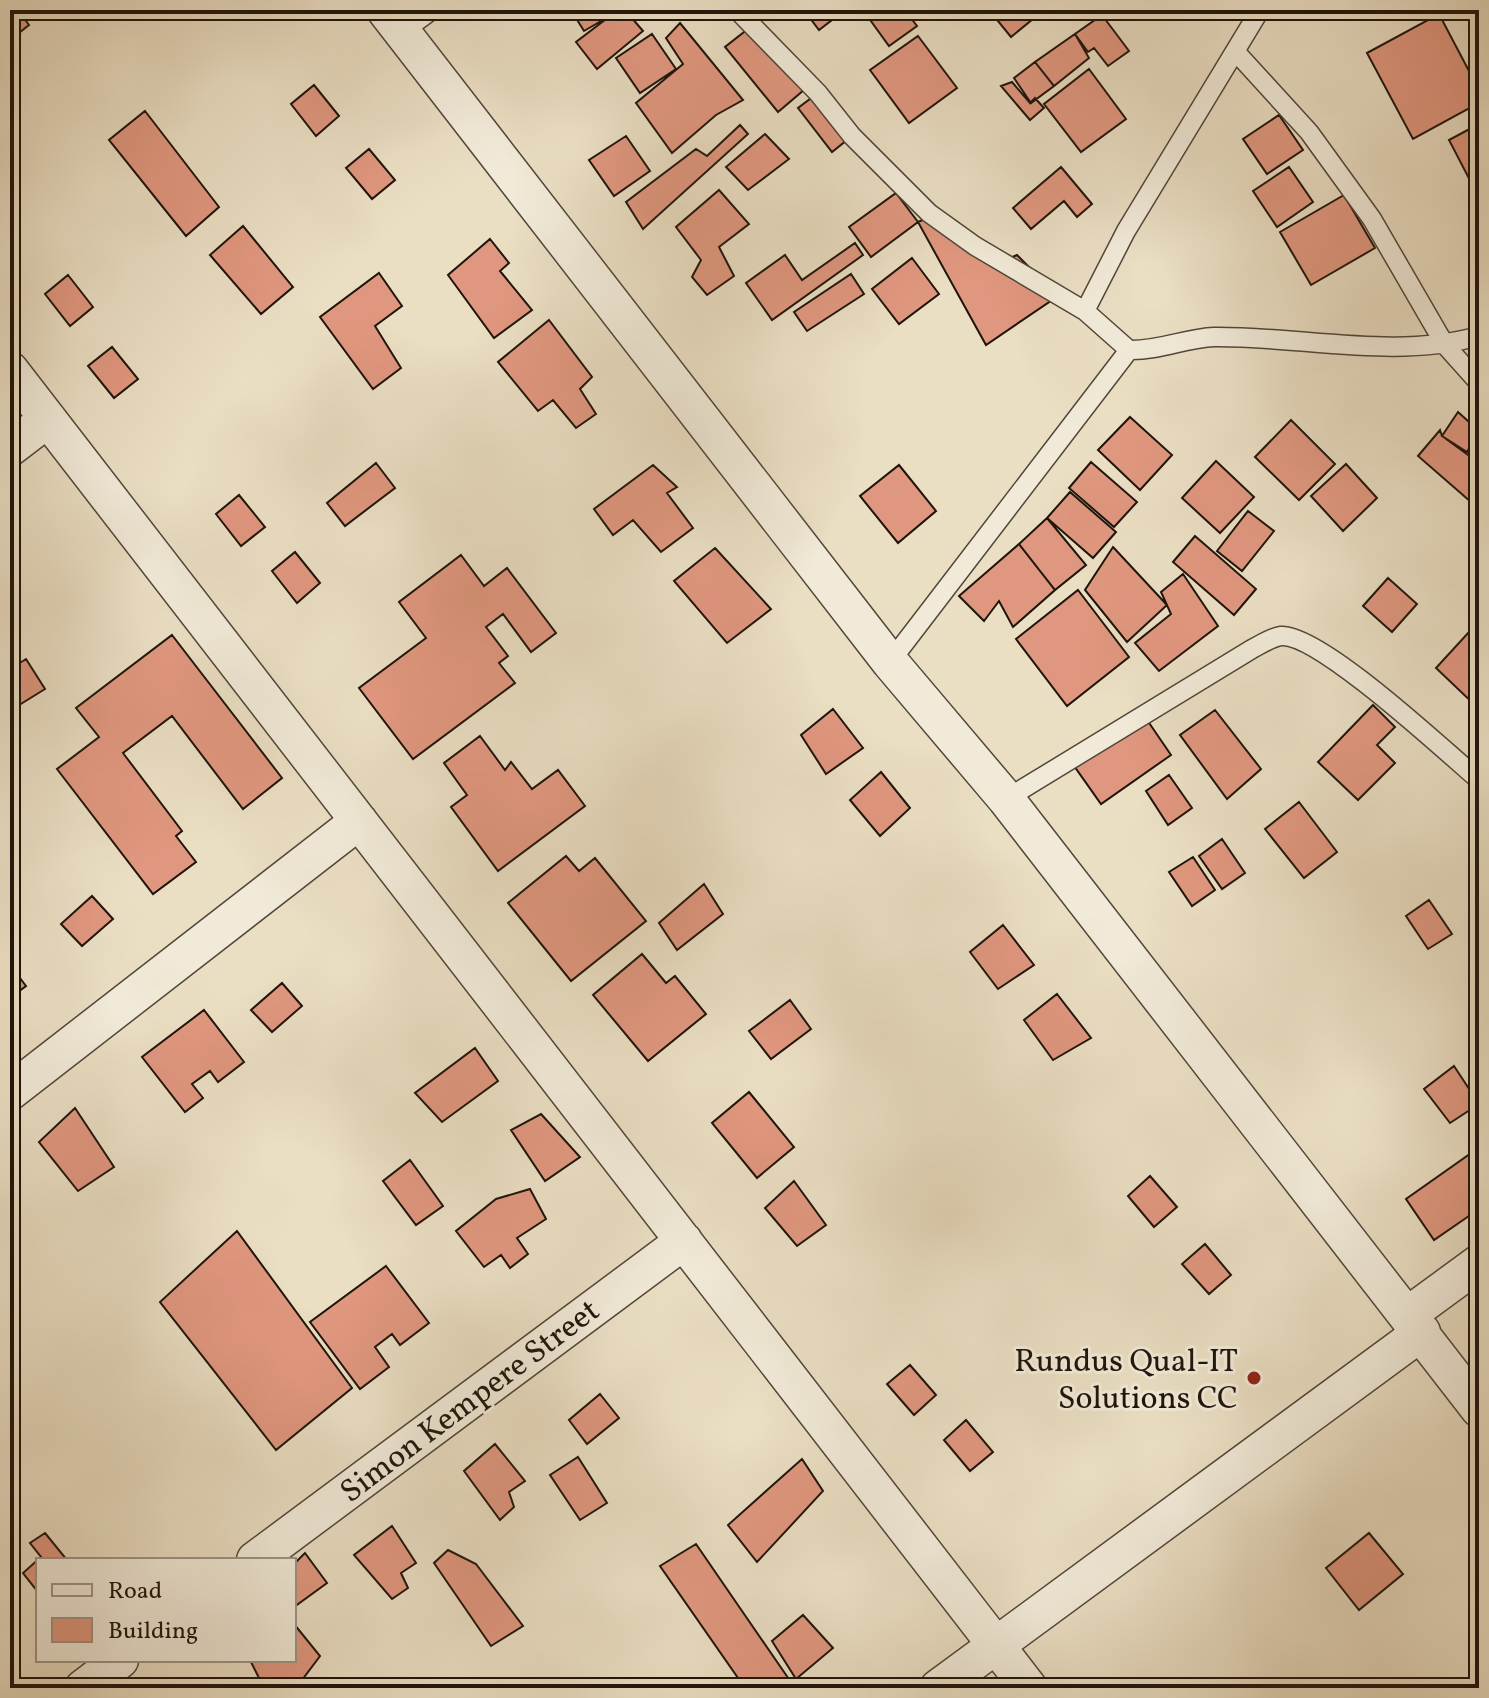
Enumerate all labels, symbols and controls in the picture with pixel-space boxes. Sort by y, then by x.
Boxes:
street label: Simon Kempere Street [332,1290,610,1515]
place label: Rundus Qual-IT Solutions CC [1014,1341,1238,1422]
marker: Rundus Qual-IT Solutions CC [1245,1369,1263,1387]
legend [36,1558,296,1662]
text: Road [108,1575,162,1609]
text: Building [108,1615,198,1649]

